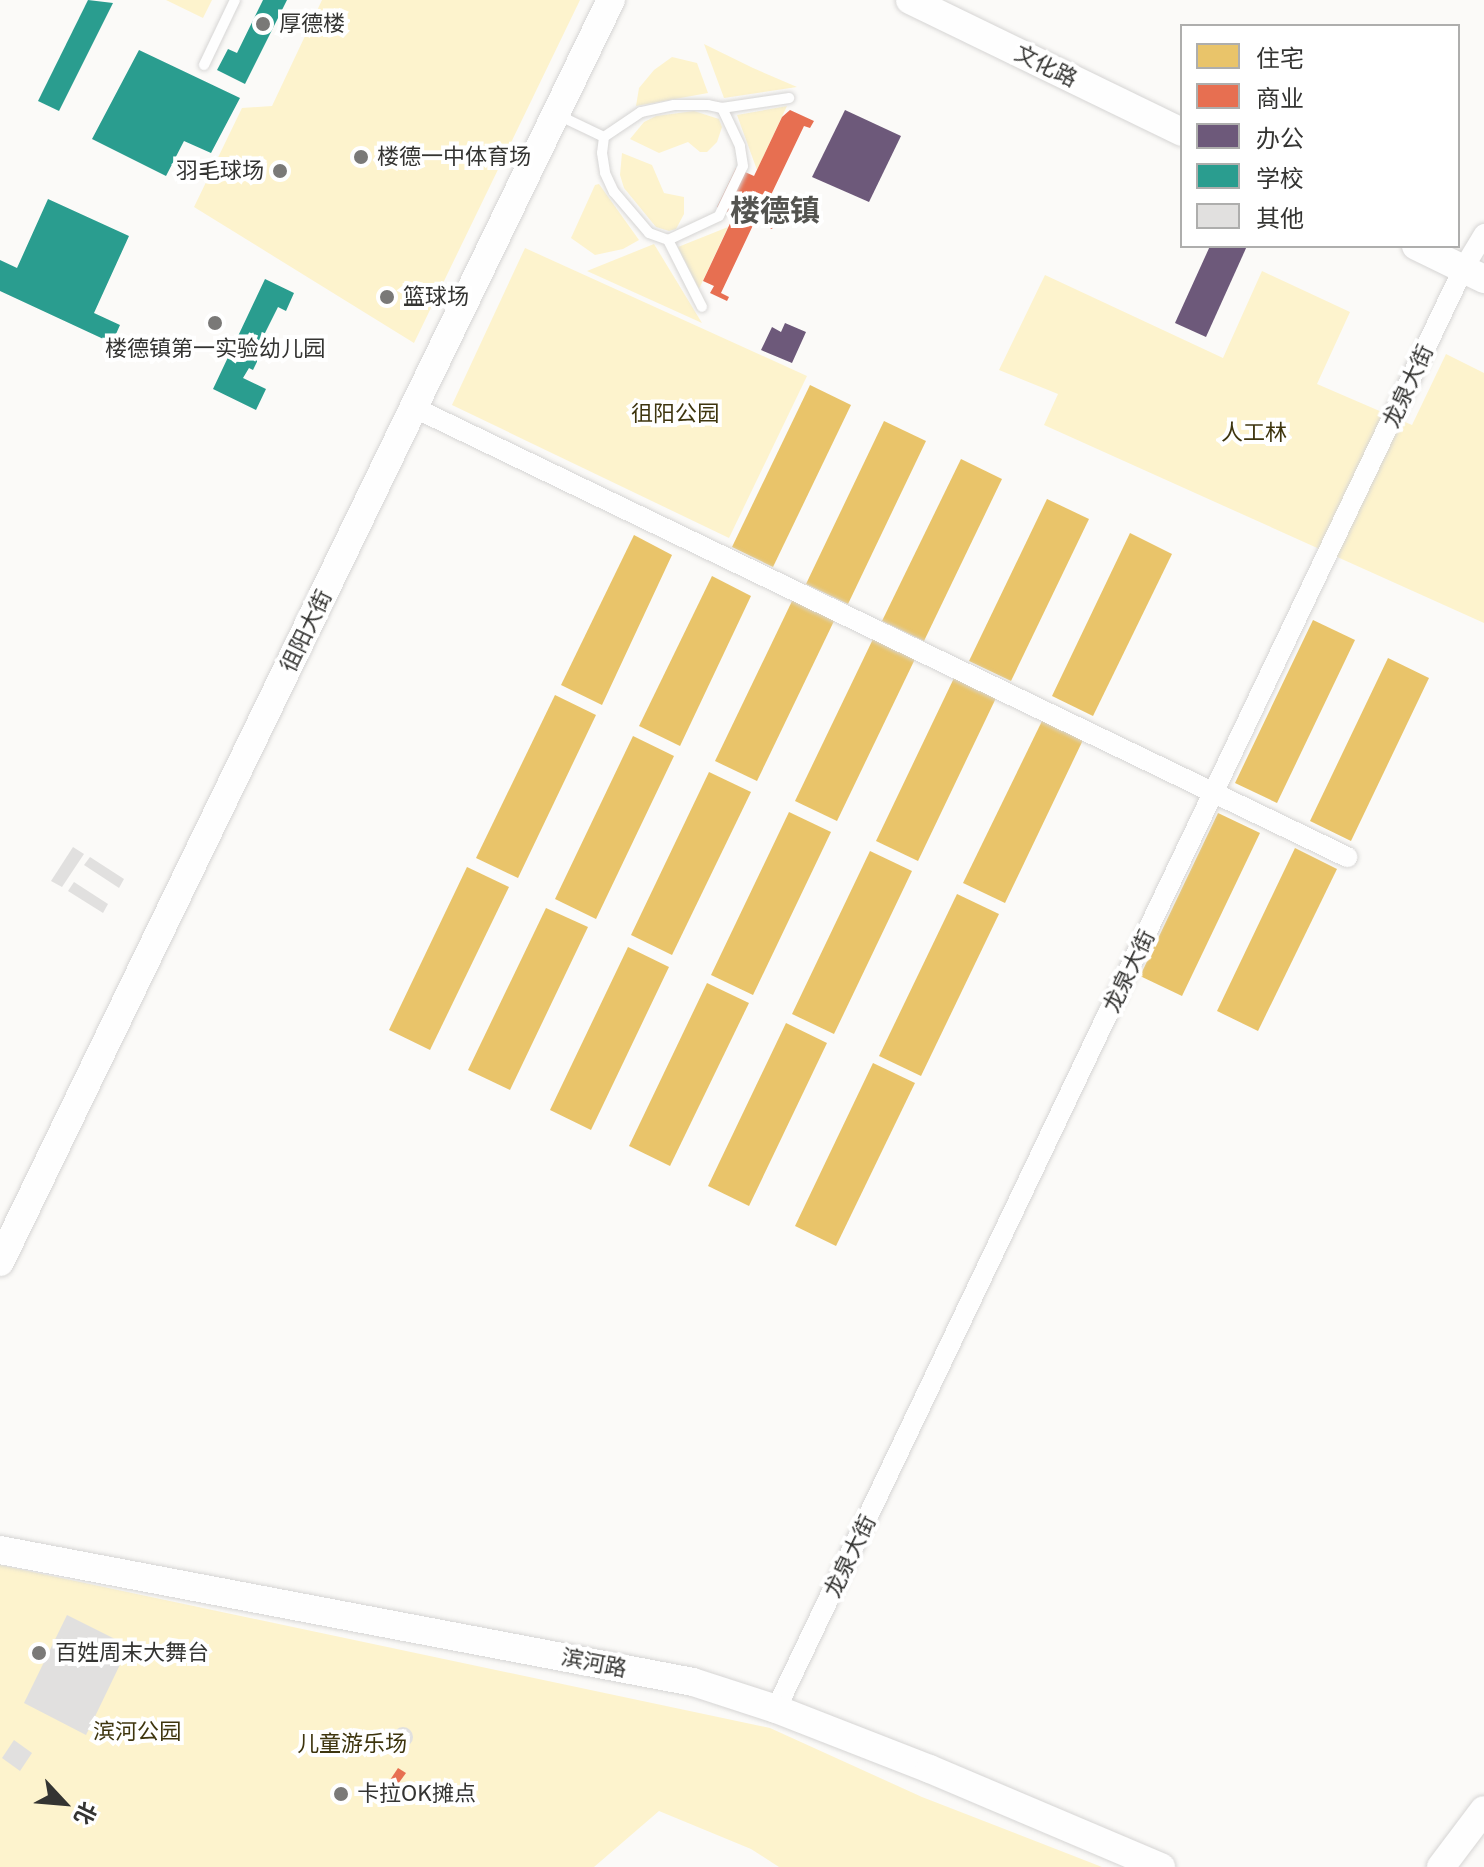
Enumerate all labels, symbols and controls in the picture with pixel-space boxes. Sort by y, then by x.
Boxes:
place label: 厚德楼 [279,11,345,37]
marker: 厚德楼 [254,15,272,33]
legend [1180,24,1460,248]
street label: 文化路 [1011,40,1081,92]
text: 住宅 [1256,44,1304,72]
text: 商业 [1256,84,1304,112]
text: 办公 [1256,124,1304,152]
place label: 楼德一中体育场 [377,144,531,170]
marker: 楼德一中体育场 [352,148,370,166]
place label: 羽毛球场 [176,158,264,184]
marker: 羽毛球场 [271,162,289,180]
text: 学校 [1256,164,1304,192]
district label: 楼德镇 [730,192,820,228]
text: 其他 [1256,204,1304,232]
place label: 篮球场 [403,284,469,310]
marker: 篮球场 [378,288,396,306]
marker: 楼德镇第一实验幼儿园 [206,314,224,332]
place label: 楼德镇第一实验幼儿园 [105,336,325,362]
street label: 龙泉大街 [1377,341,1439,431]
park label: 徂阳公园 [631,401,719,427]
park label: 人工林 [1221,420,1287,446]
street label: 徂阳大街 [275,586,337,676]
street label: 龙泉大街 [1098,926,1160,1016]
street label: 龙泉大街 [819,1511,881,1601]
place label: 百姓周末大舞台 [55,1640,209,1666]
marker: 百姓周末大舞台 [30,1644,48,1662]
street label: 滨河路 [559,1644,629,1682]
park label: 滨河公园 [93,1719,181,1745]
park label: 儿童游乐场 [297,1731,407,1757]
north arrow [24,1763,104,1843]
place label: 卡拉OK摊点 [357,1781,476,1807]
marker: 卡拉OK摊点 [332,1785,350,1803]
text: 北 [69,1798,102,1829]

